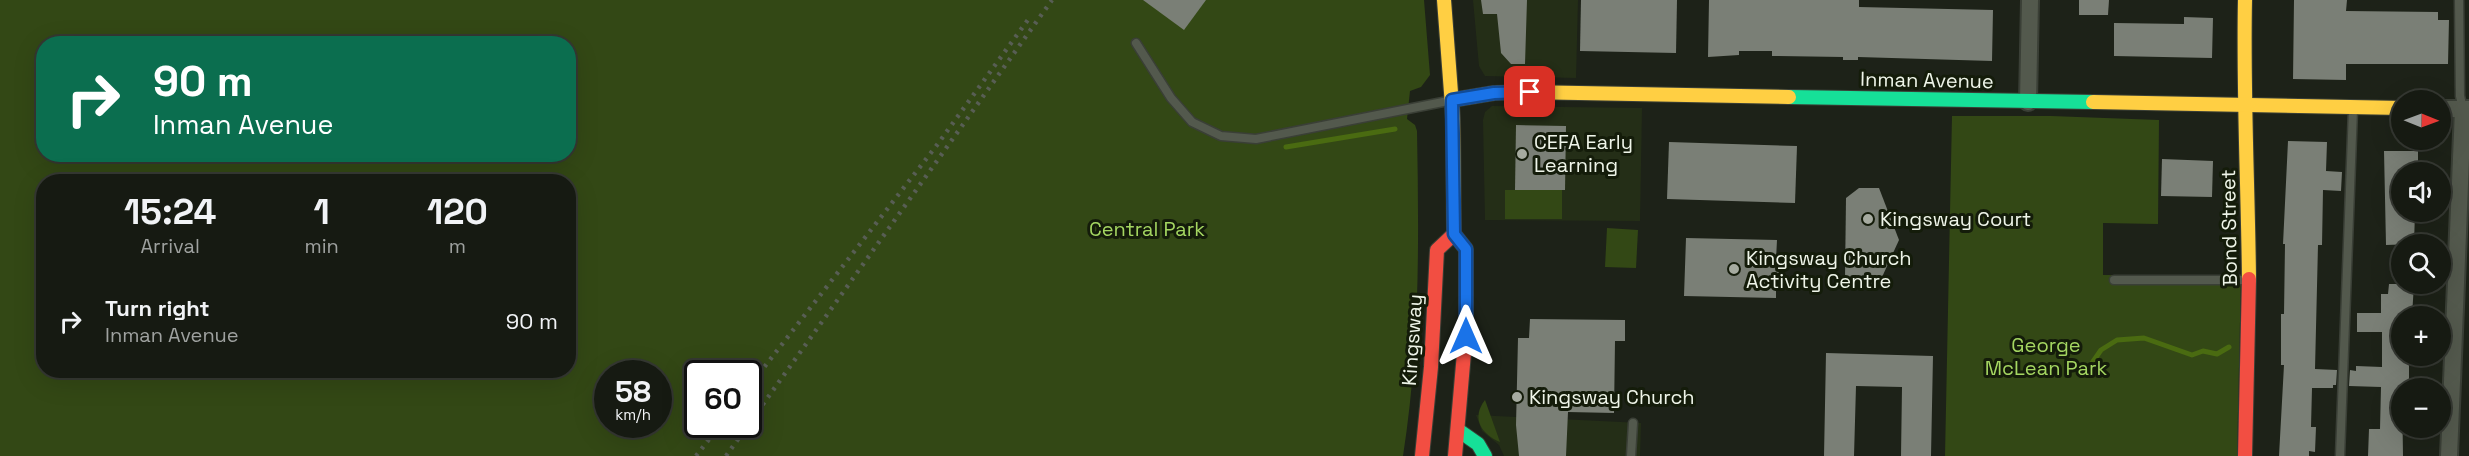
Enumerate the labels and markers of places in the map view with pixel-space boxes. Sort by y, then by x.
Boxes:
pin [1504,66,1555,117]
place label: CEFA Early Learning [1534,129,1633,178]
marker: CEFA Early Learning [1515,147,1529,161]
place label: Kingsway Court [1880,206,2031,232]
marker: Kingsway Court [1861,212,1875,226]
place label: Kingsway Church Activity Centre [1746,245,1912,294]
marker: Kingsway Church Activity Centre [1727,262,1741,276]
place label: Kingsway Church [1529,384,1695,410]
marker: Kingsway Church [1510,390,1524,404]

